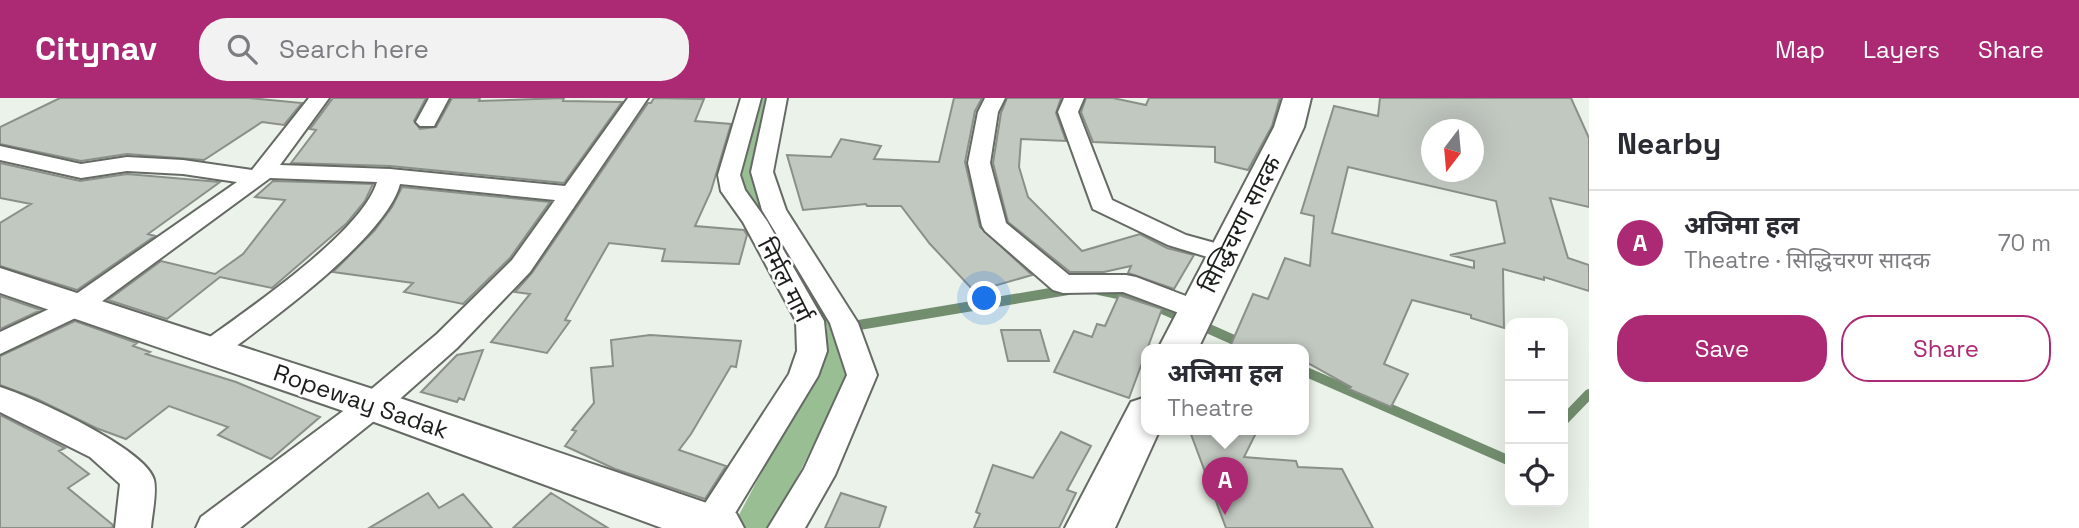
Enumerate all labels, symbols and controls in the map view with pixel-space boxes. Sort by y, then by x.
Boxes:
search box [199,18,689,81]
text: Citynav [35,28,157,70]
icon: search [223,30,261,68]
text: Search here [279,32,429,66]
text: Map [1775,34,1825,65]
text: Layers [1863,34,1940,65]
text: Share [1978,34,2044,65]
north arrow [1421,119,1484,182]
text: Nearby [1617,124,1721,163]
street label: सिद्धिचरण सादक [1192,150,1288,298]
text: अजिमा हल [1684,208,1799,242]
text: A [1633,228,1647,258]
text: 70 m [1998,228,2051,258]
street label: निर्मल मार्ग [751,233,820,328]
text: Theatre · सिद्धिचरण सादक [1684,245,1930,275]
your location [967,281,1001,315]
button: Save [1617,315,1827,382]
button: Share [1841,315,2051,382]
map controls [1505,318,1568,507]
button: + [1505,318,1568,381]
popup [1141,344,1309,435]
text: अजिमा हल [1167,356,1283,390]
street label: Ropeway Sadak [269,357,453,445]
button: − [1505,381,1568,444]
text: Theatre [1167,393,1254,423]
button: locate [1505,444,1568,507]
pin: A [1202,457,1248,515]

